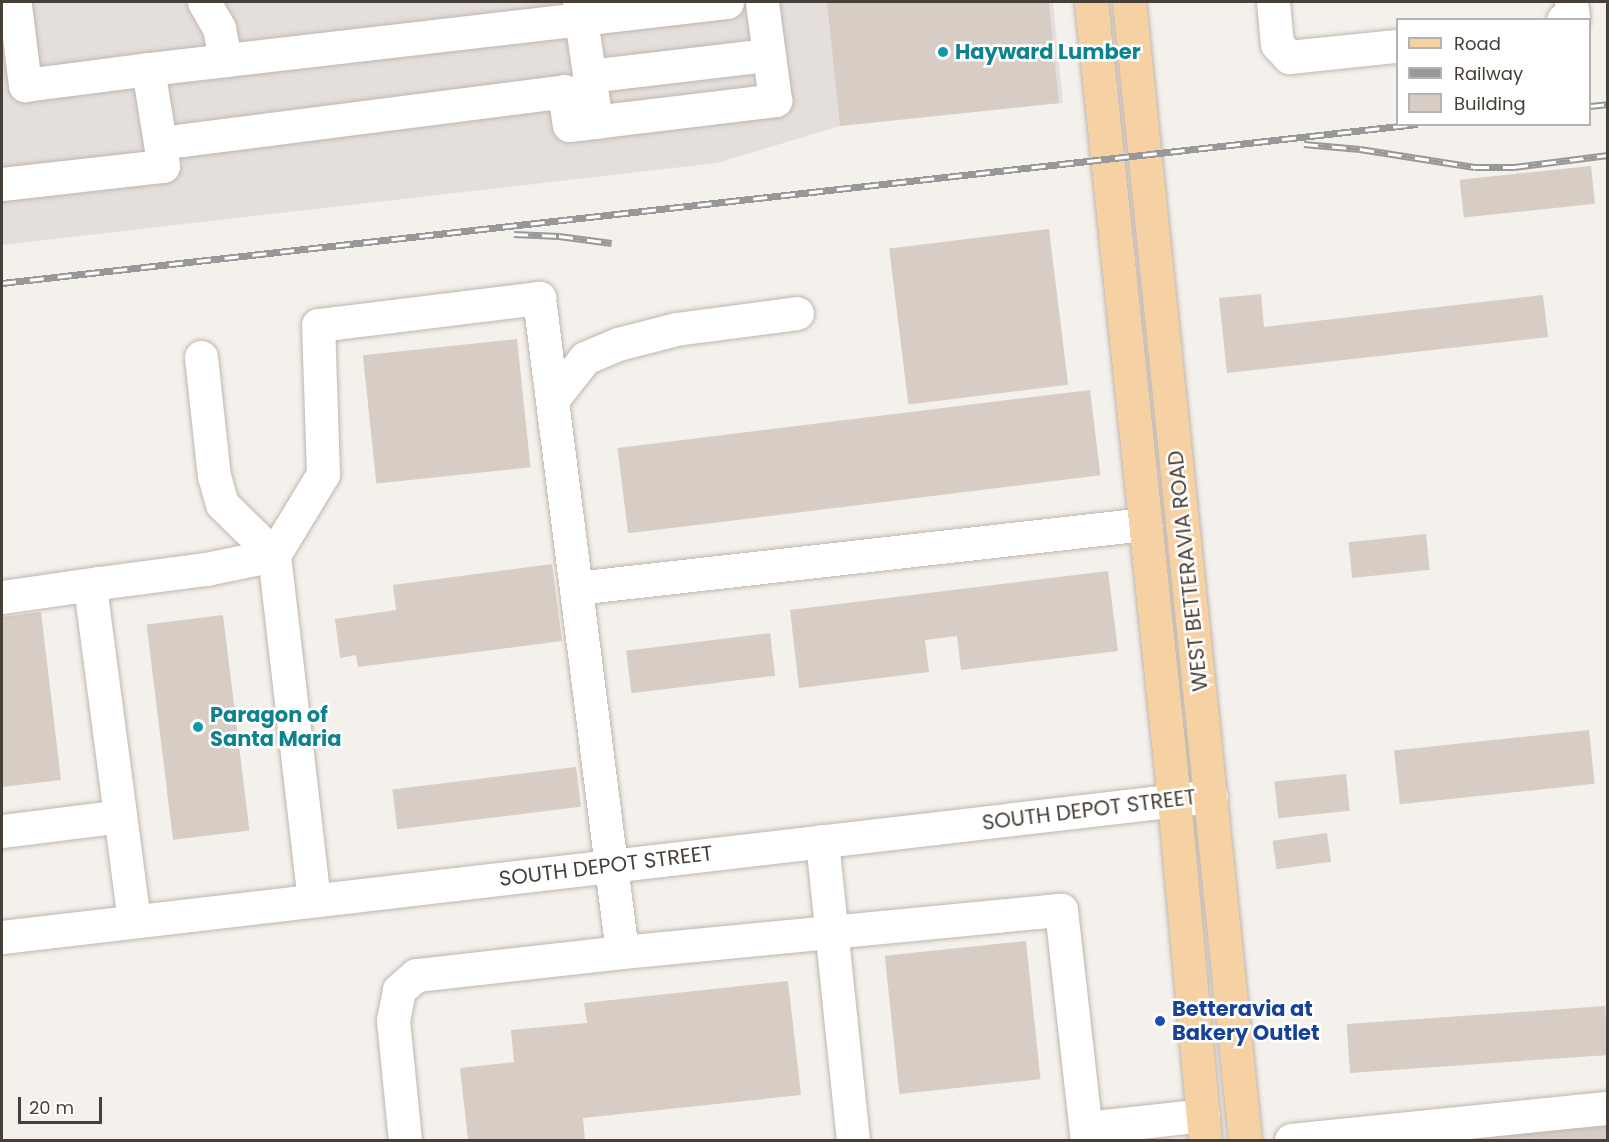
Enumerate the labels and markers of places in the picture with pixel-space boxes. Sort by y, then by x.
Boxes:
place label: Hayward Lumber [955,39,1141,65]
marker: Hayward Lumber [936,45,950,59]
place label: Paragon of Santa Maria [210,702,342,752]
marker: Paragon of Santa Maria [191,720,205,734]
place label: Betteravia at Bakery Outlet [1172,996,1320,1046]
marker: Betteravia at Bakery Outlet [1153,1014,1167,1028]

